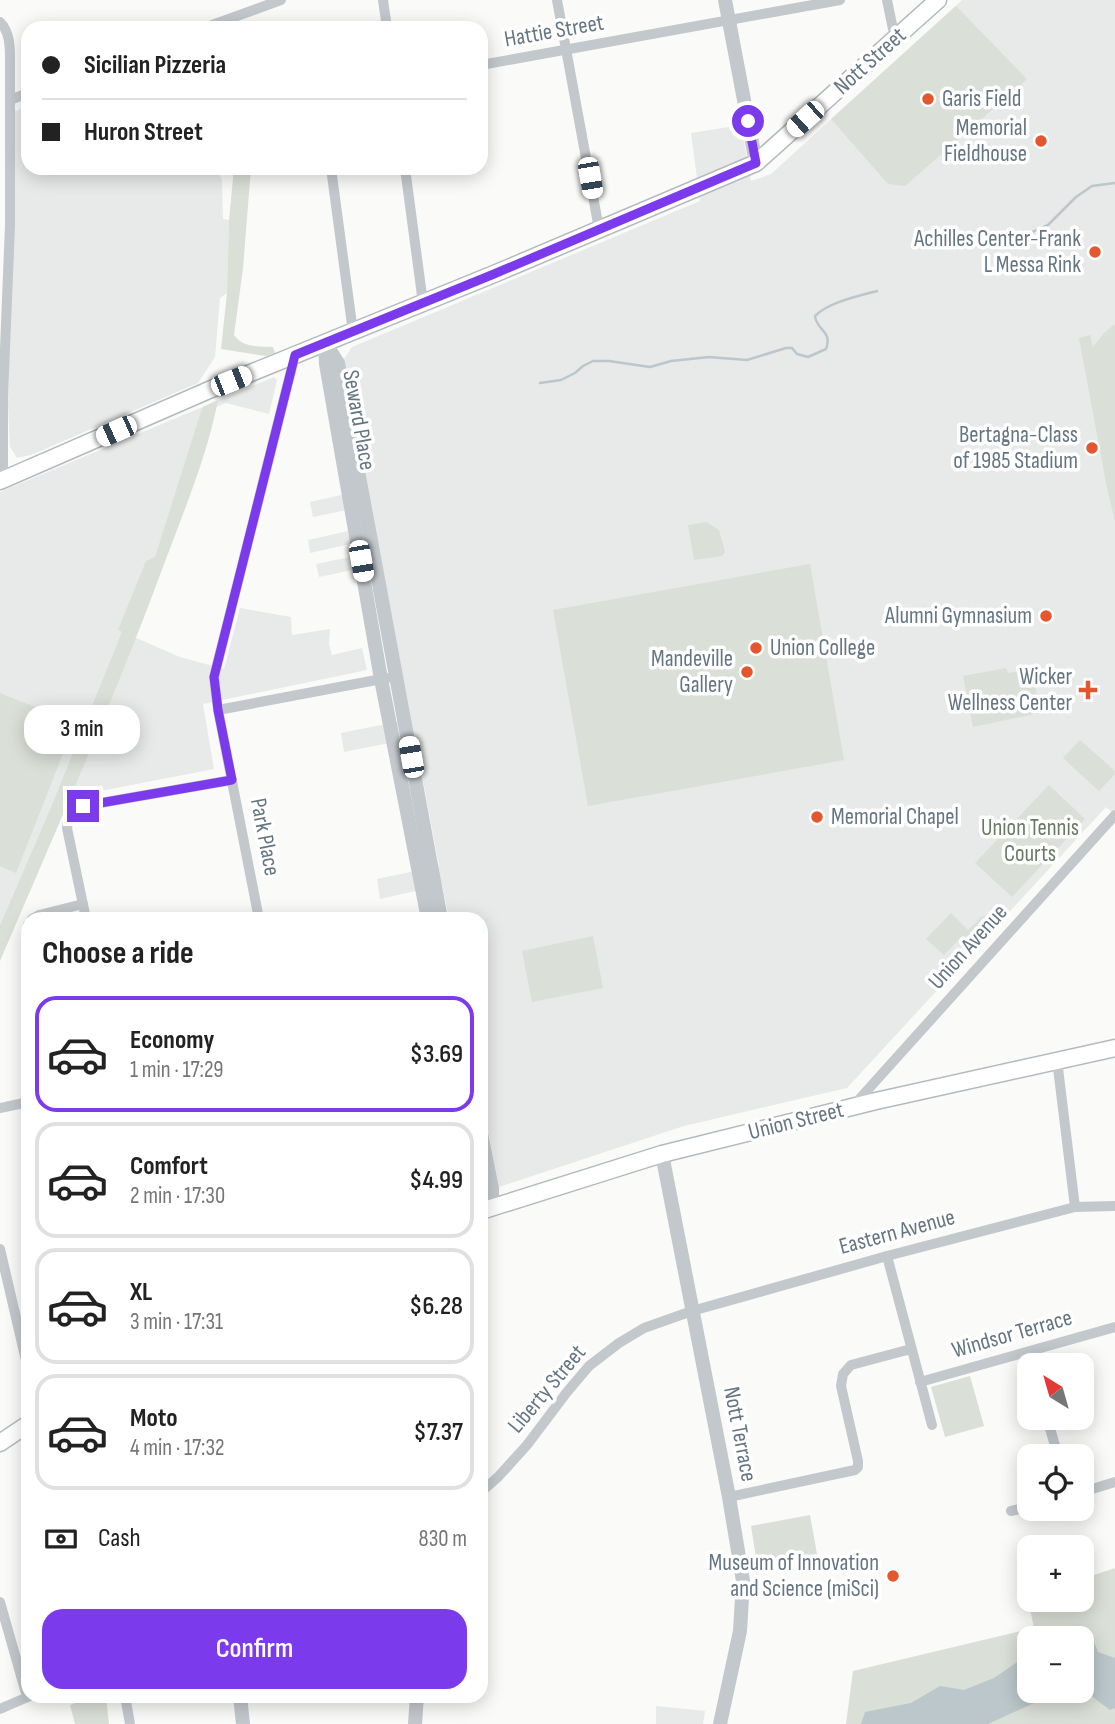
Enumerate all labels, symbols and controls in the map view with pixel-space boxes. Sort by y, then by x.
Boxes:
street label: Hattie Street [502,9,606,53]
street label: Nott Street [828,21,912,101]
text: Sicilian Pizzeria [84,50,226,81]
place label: Garis Field [942,85,1021,113]
marker: Garis Field [920,91,936,107]
car [783,97,828,141]
route start [732,105,764,137]
place label: Memorial Fieldhouse [944,114,1027,168]
text: Huron Street [84,117,203,148]
marker: Memorial Fieldhouse [1033,133,1049,149]
car [577,155,604,201]
place label: Achilles Center-Frank L Messa Rink [913,225,1081,279]
marker: Achilles Center-Frank L Messa Rink [1087,244,1103,260]
car [208,363,255,399]
street label: Seward Place [336,368,382,472]
car [93,413,140,449]
place label: Bertagna-Class of 1985 Stadium [953,421,1078,475]
marker: Bertagna-Class of 1985 Stadium [1084,440,1100,456]
car [348,538,375,584]
place label: Alumni Gymnasium [884,602,1032,630]
marker: Alumni Gymnasium [1038,608,1054,624]
place label: Union College [770,634,875,662]
marker: Union College [748,640,764,656]
place label: Mandeville Gallery [651,645,733,699]
place label: Wicker Wellness Center [948,663,1072,717]
marker: Mandeville Gallery [739,664,755,680]
marker: Wicker Wellness Center [1078,680,1098,700]
callout: 3 min [25,704,141,754]
text: 3 min [60,715,104,743]
car [398,734,425,780]
route end [67,790,99,822]
street label: Park Place [244,796,286,878]
place label: Memorial Chapel [831,803,959,831]
marker: Memorial Chapel [809,809,825,825]
park label: Union Tennis Courts [981,814,1079,868]
street label: Union Avenue [923,899,1013,995]
text: Choose a ride [42,934,194,973]
icon: car [46,1023,109,1086]
text: Economy [130,1025,214,1056]
text: $3.69 [410,1039,463,1070]
text: 1 min · 17:29 [130,1056,224,1084]
street label: Union Street [746,1096,846,1146]
icon: car [46,1149,109,1212]
text: Comfort [130,1151,208,1182]
text: $4.99 [409,1165,463,1196]
text: 2 min · 17:30 [130,1182,225,1210]
street label: Eastern Avenue [836,1203,958,1261]
icon: car [46,1275,109,1338]
text: XL [130,1277,152,1308]
text: $6.28 [409,1291,463,1322]
street label: Windsor Terrace [949,1303,1075,1365]
text: 3 min · 17:31 [130,1308,223,1336]
street label: Liberty Street [502,1339,592,1439]
north arrow [1017,1353,1094,1430]
map controls [1017,1353,1094,1703]
street label: Nott Terrace [717,1384,763,1484]
icon: car [46,1401,109,1464]
text: Moto [130,1403,178,1434]
text: $7.37 [413,1417,463,1448]
text: 4 min · 17:32 [130,1434,225,1462]
button: locate [1017,1444,1094,1521]
icon: cash [42,1520,80,1558]
text: Cash [98,1523,141,1554]
text: 830 m [419,1525,467,1553]
button: + [1017,1535,1094,1612]
place label: Museum of Innovation and Science (miSci) [709,1549,879,1603]
marker: Museum of Innovation and Science (miSci) [885,1568,901,1584]
button: Confirm [42,1609,467,1689]
button: − [1017,1626,1094,1703]

